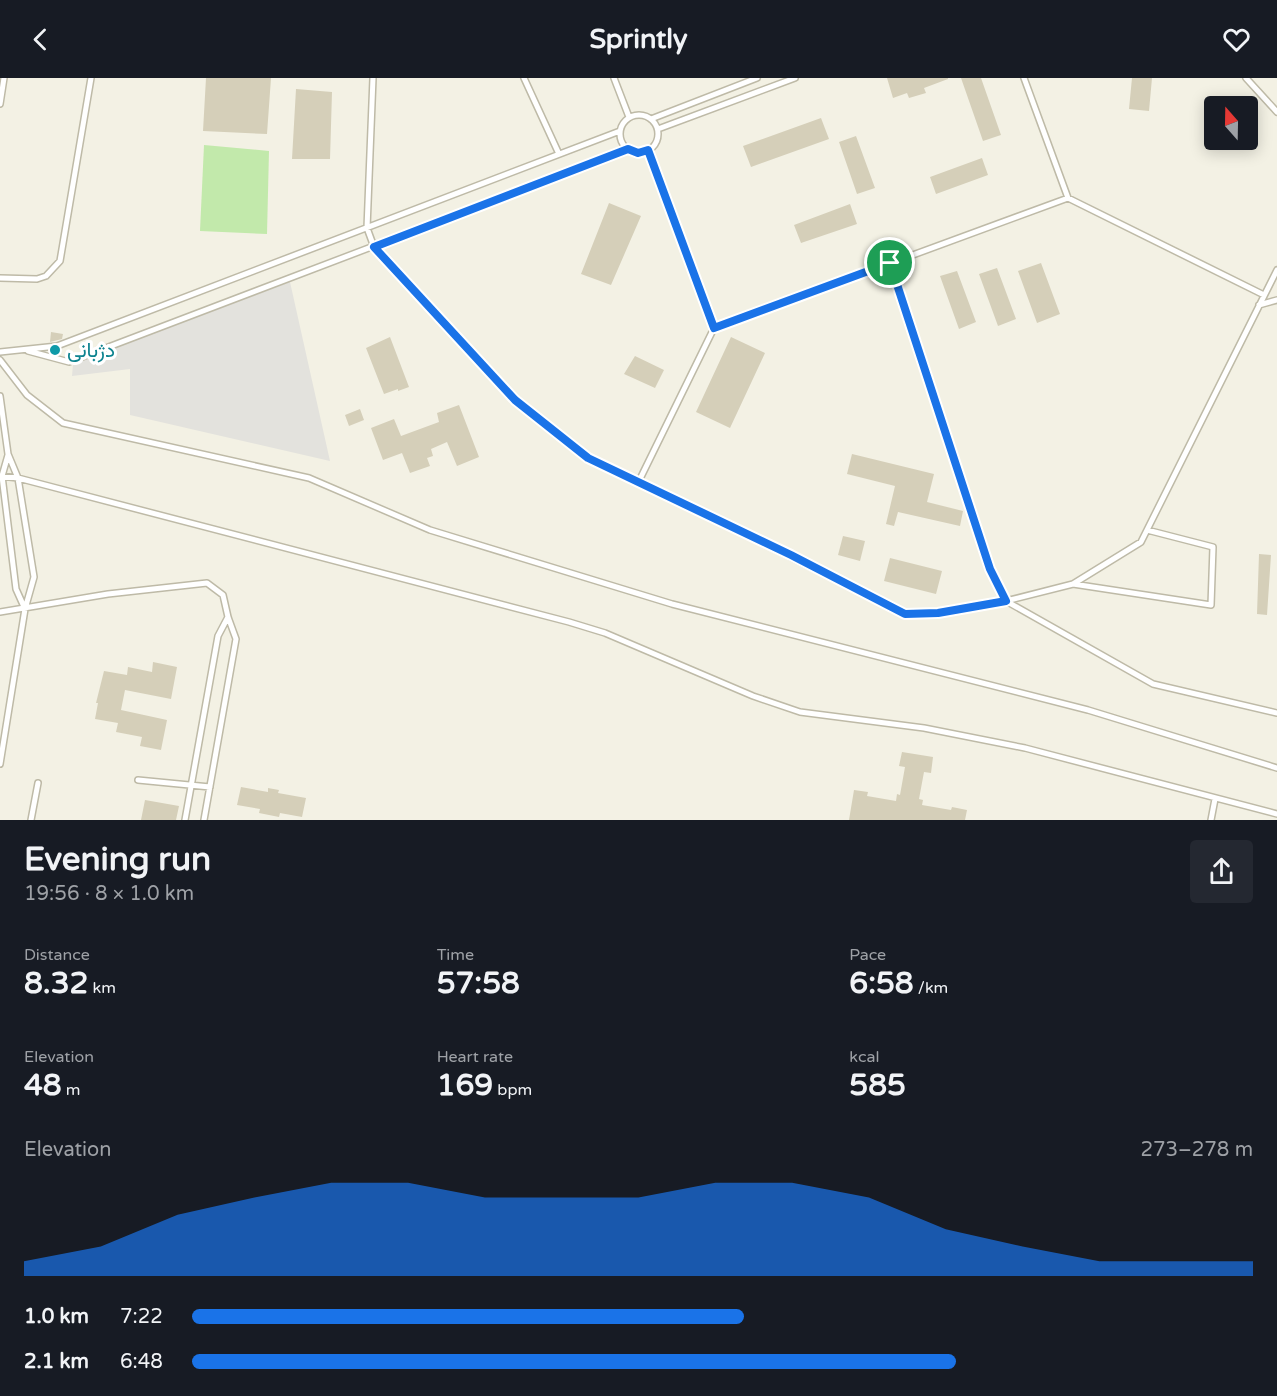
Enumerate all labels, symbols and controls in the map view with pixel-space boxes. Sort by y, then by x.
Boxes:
icon: back [24,23,57,56]
text: Sprintly [589,23,688,56]
icon: heart [1220,23,1253,56]
north arrow [1204,96,1258,150]
map controls [1204,96,1258,150]
pin [864,237,915,288]
icon: arrive [873,246,906,279]
place label: دژبانی [67,338,115,363]
marker: دژبانی [48,343,62,357]
text: Evening run [24,840,211,879]
button: share [1190,840,1253,903]
text: 19:56 · 8 × 1.0 km [24,882,194,906]
text: Distance [24,945,90,965]
text: Time [437,945,474,965]
text: Pace [849,945,886,965]
text: 8.32 [24,965,88,1002]
text: 57:58 [437,965,520,1002]
text: 6:58 [849,965,914,1002]
text: km [88,978,116,998]
text: /km [914,978,948,998]
text: Elevation [24,1047,94,1067]
text: Heart rate [437,1047,513,1067]
text: kcal [849,1047,879,1067]
text: 48 [24,1067,62,1104]
text: 169 [437,1067,493,1104]
text: 585 [849,1067,906,1104]
text: m [62,1080,81,1100]
text: bpm [493,1080,532,1100]
text: Elevation [24,1138,111,1162]
text: 273–278 m [1140,1138,1253,1162]
text: 1.0 km [24,1305,89,1329]
text: 7:22 [120,1305,163,1329]
text: 2.1 km [24,1350,89,1374]
text: 6:48 [120,1350,163,1374]

